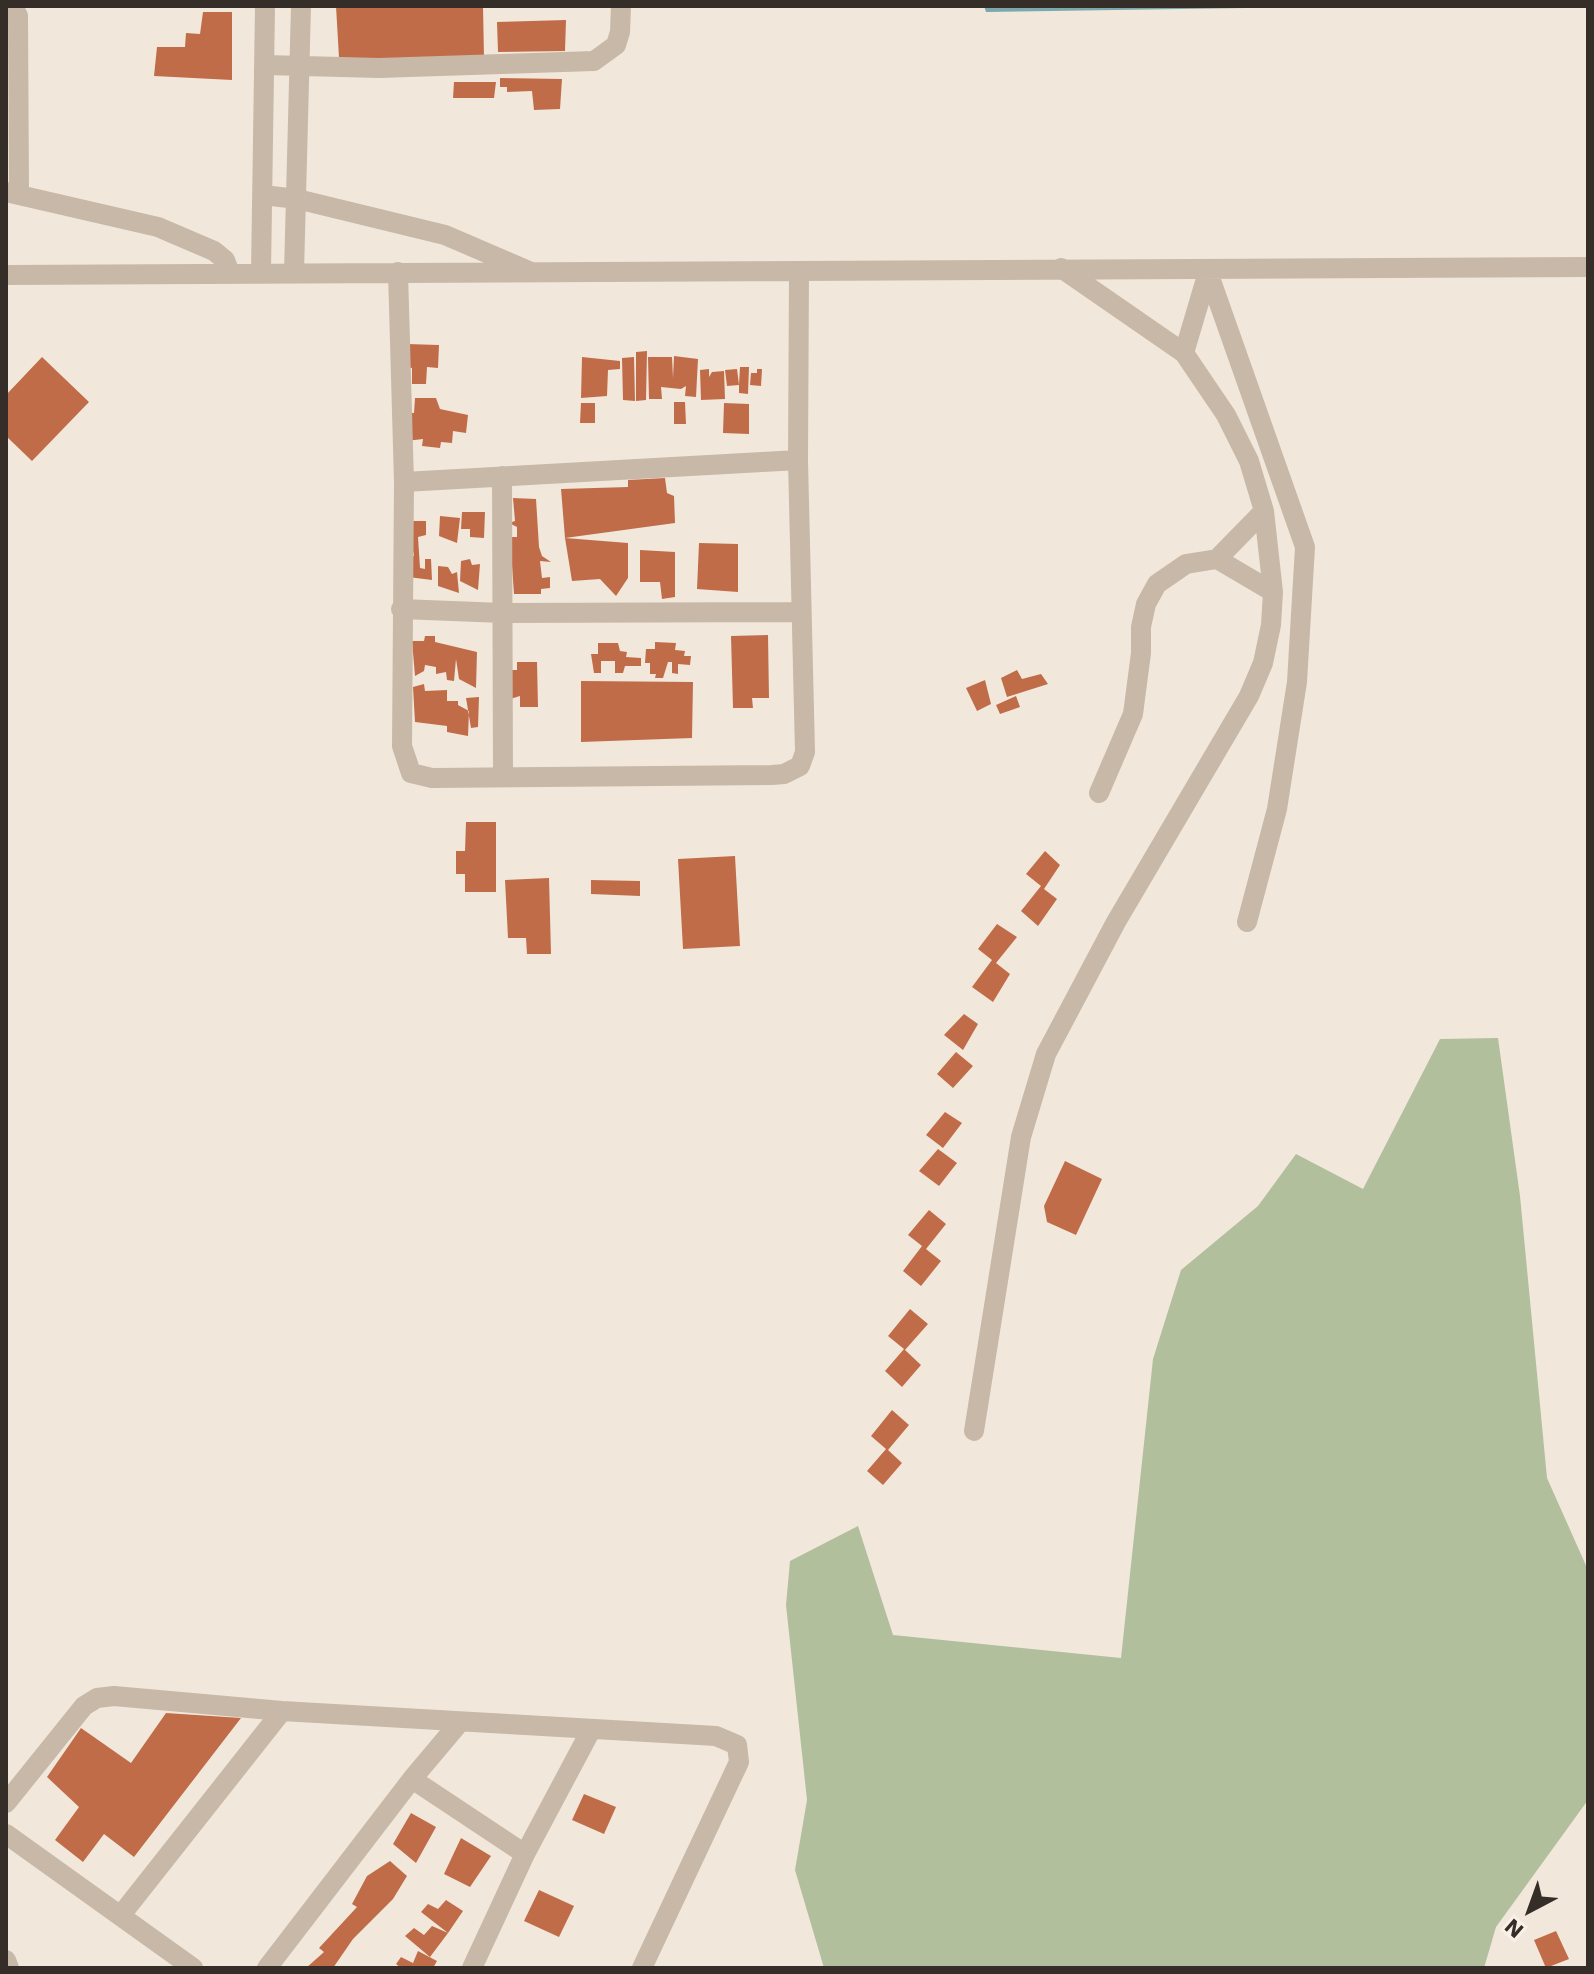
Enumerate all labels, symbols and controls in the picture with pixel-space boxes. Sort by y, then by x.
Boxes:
north arrow [1490,1870,1570,1950]
text: N [1500,1914,1528,1943]

